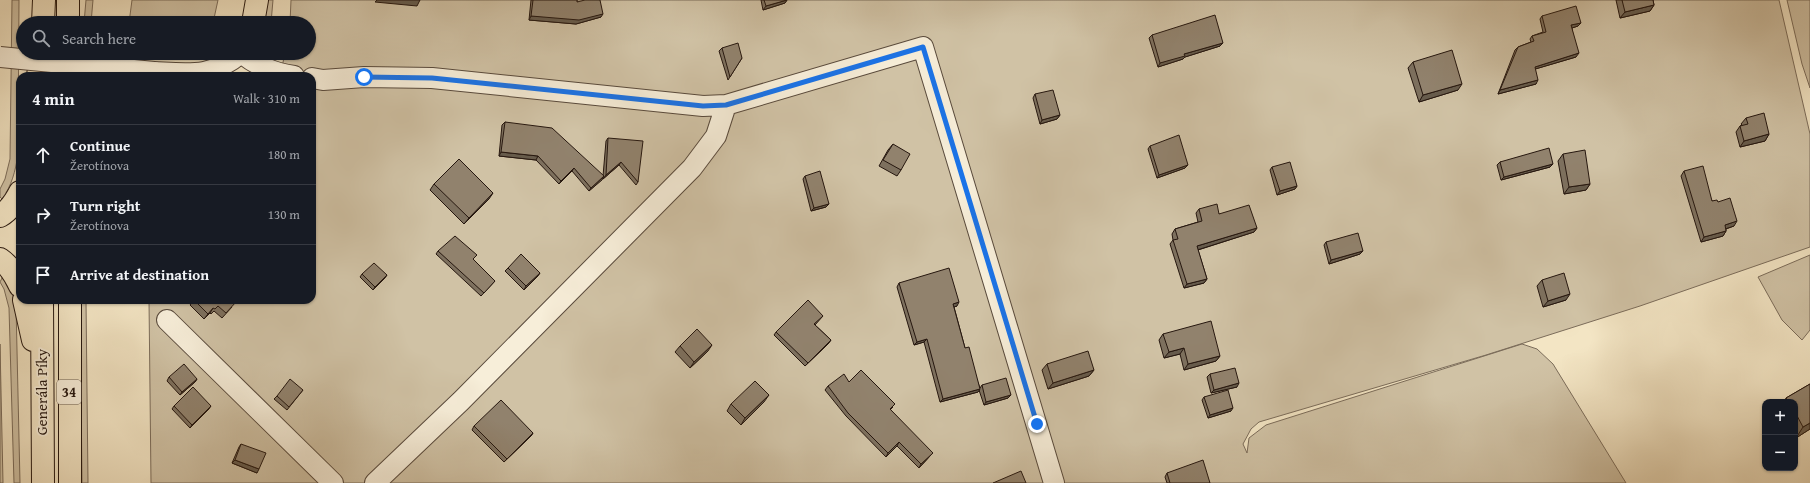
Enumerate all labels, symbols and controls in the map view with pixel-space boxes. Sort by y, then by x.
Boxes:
search box [16,16,316,60]
icon: search [30,27,52,49]
text: Search here [62,28,136,49]
route start [355,68,373,86]
text: 4 min [32,86,74,111]
text: Walk · 310 m [233,89,300,108]
text: Continue [70,135,131,156]
icon: ahead [32,144,54,166]
text: 180 m [268,145,300,164]
text: Žerotínova [70,156,129,175]
text: Turn right [70,195,141,216]
icon: right [32,204,54,226]
text: 130 m [268,205,300,224]
text: Žerotínova [70,216,129,235]
icon: arrive [32,264,54,286]
text: Arrive at destination [70,264,209,285]
street label: Generála Píky [31,348,52,435]
road number: 34 [57,380,81,404]
map controls [1762,399,1798,471]
button: + [1762,399,1798,435]
route end [1028,415,1046,433]
button: − [1762,435,1798,471]

